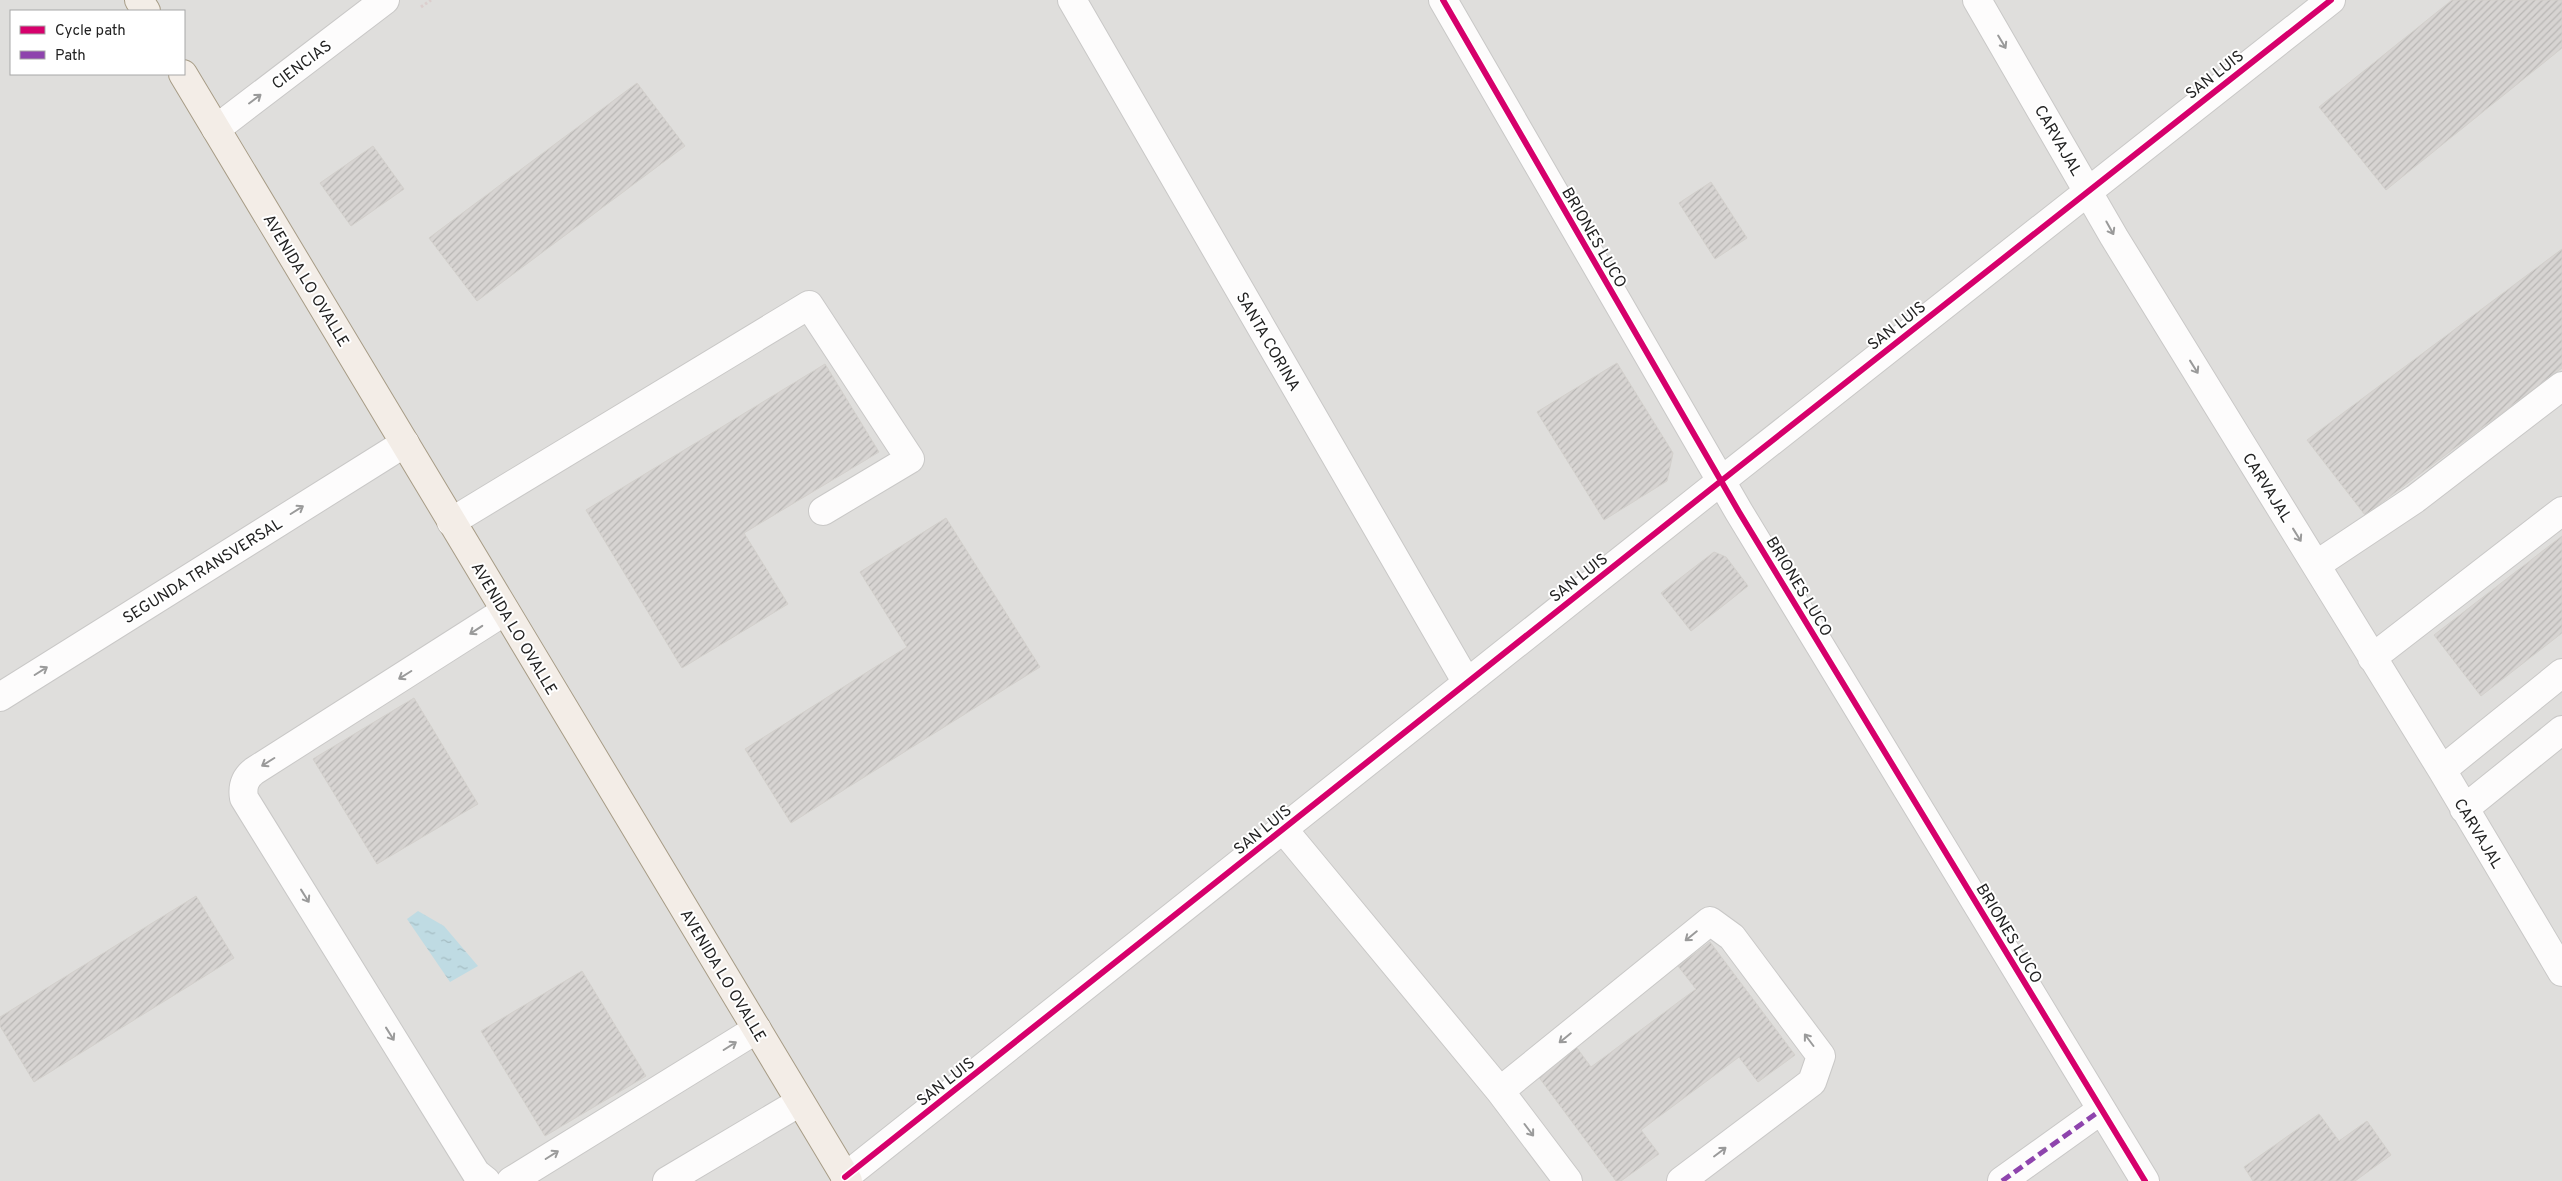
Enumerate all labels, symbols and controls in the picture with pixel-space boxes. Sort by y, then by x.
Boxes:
legend [10,10,185,75]
text: Cycle path [55,22,126,41]
one-way arrow [1997,34,2007,49]
street label: CIENCIAS [268,37,336,95]
text: Path [55,47,86,66]
street label: SAN LUIS [2182,47,2248,105]
one-way arrow [248,94,261,105]
street label: CARVAJAL [2029,102,2086,180]
street label: BRIONES LUCO [1556,184,1630,292]
street label: AVENIDA LO OVALLE [258,211,353,351]
one-way arrow [2105,220,2115,235]
street label: SANTA CORINA [1231,289,1304,395]
street label: SAN LUIS [1864,298,1930,356]
one-way arrow [2190,359,2200,373]
street label: CARVAJAL [2237,450,2296,527]
one-way arrow [290,505,304,515]
street label: SEGUNDA TRANSVERSAL [120,514,287,629]
one-way arrow [2293,528,2303,542]
street label: BRIONES LUCO [1761,534,1836,640]
street label: SAN LUIS [1546,550,1612,608]
street label: AVENIDA LO OVALLE [466,559,561,699]
one-way arrow [469,625,483,635]
one-way arrow [34,666,48,676]
one-way arrow [399,670,413,680]
one-way arrow [261,757,275,768]
street label: CARVAJAL [2449,795,2506,873]
street label: SAN LUIS [1230,801,1296,860]
street label: BRIONES LUCO [1971,881,2046,987]
one-way arrow [300,888,310,902]
street label: AVENIDA LO OVALLE [675,906,770,1046]
one-way arrow [1685,930,1698,941]
one-way arrow [385,1027,395,1041]
one-way arrow [1559,1033,1572,1044]
one-way arrow [1804,1033,1814,1047]
one-way arrow [723,1040,737,1050]
street label: SAN LUIS [913,1054,979,1112]
one-way arrow [1524,1123,1535,1136]
one-way arrow [1713,1146,1726,1157]
one-way arrow [545,1150,559,1160]

